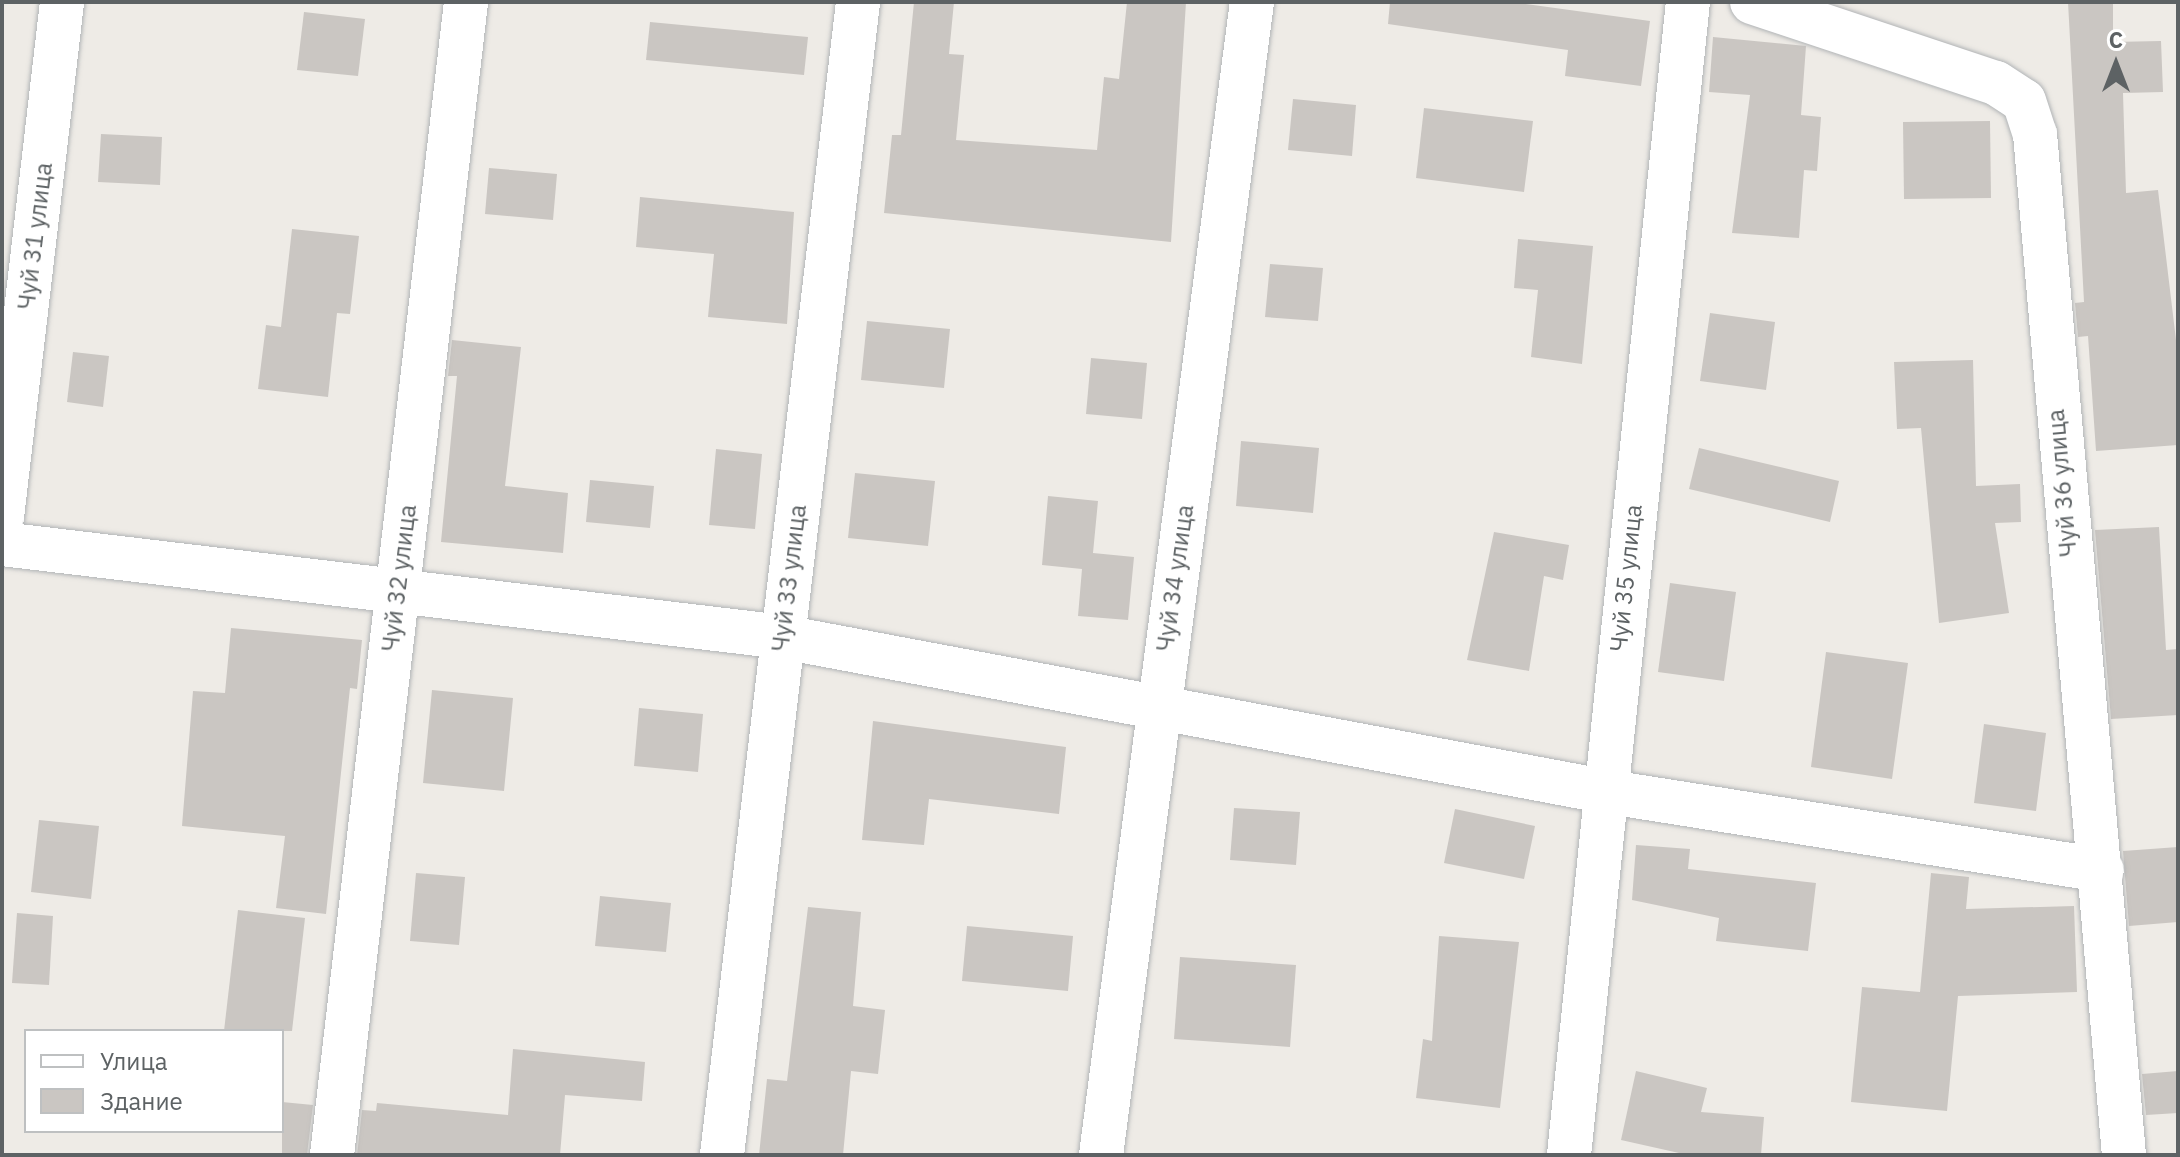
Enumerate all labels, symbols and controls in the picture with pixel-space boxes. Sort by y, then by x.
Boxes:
north arrow [2076,24,2156,104]
text: С [2109,25,2123,54]
street label: Чуй 31 улица [12,161,58,311]
street label: Чуй 36 улица [2041,408,2083,558]
street label: Чуй 32 улица [376,503,422,653]
street label: Чуй 33 улица [766,503,812,653]
street label: Чуй 34 улица [1150,503,1200,653]
street label: Чуй 35 улица [1604,503,1648,653]
legend [24,1029,284,1133]
text: Улица [100,1045,168,1077]
text: Здание [100,1085,183,1117]

